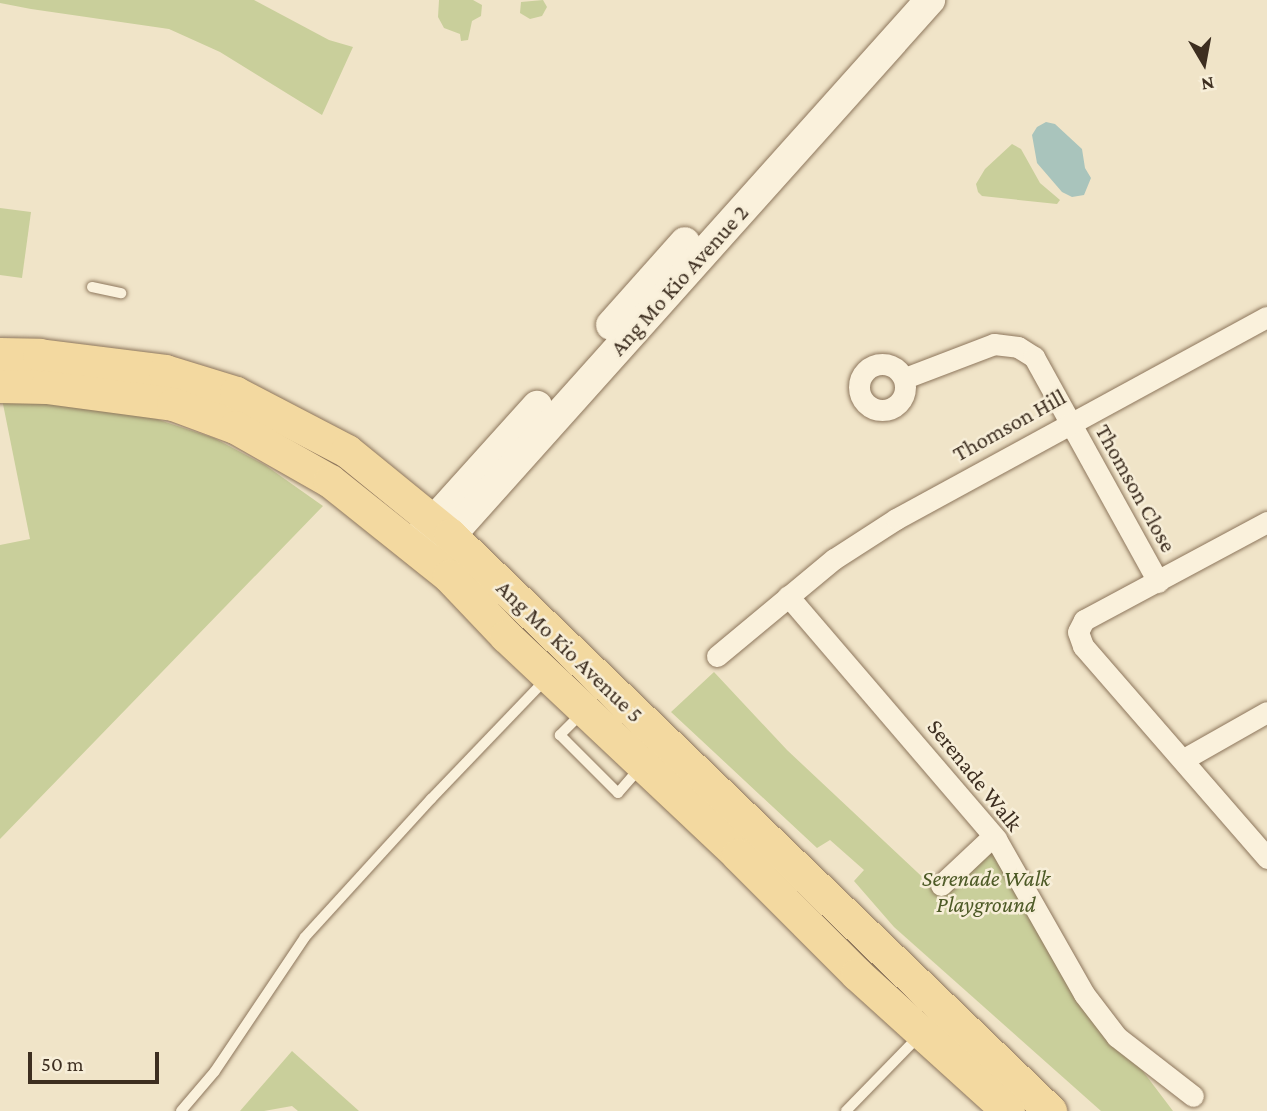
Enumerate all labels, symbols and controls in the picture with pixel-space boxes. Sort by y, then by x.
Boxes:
north arrow [1169,28,1239,98]
text: N [1200,73,1216,96]
street label: Ang Mo Kio Avenue 2 [604,199,754,361]
street label: Thomson Hill [948,383,1070,467]
street label: Thomson Close [1090,419,1182,557]
street label: Ang Mo Kio Avenue 5 [491,574,649,728]
street label: Serenade Walk [922,713,1028,837]
park label: Serenade Walk Playground [922,864,1050,918]
scale bar [32,1038,163,1082]
text: 50 m [41,1052,84,1076]

